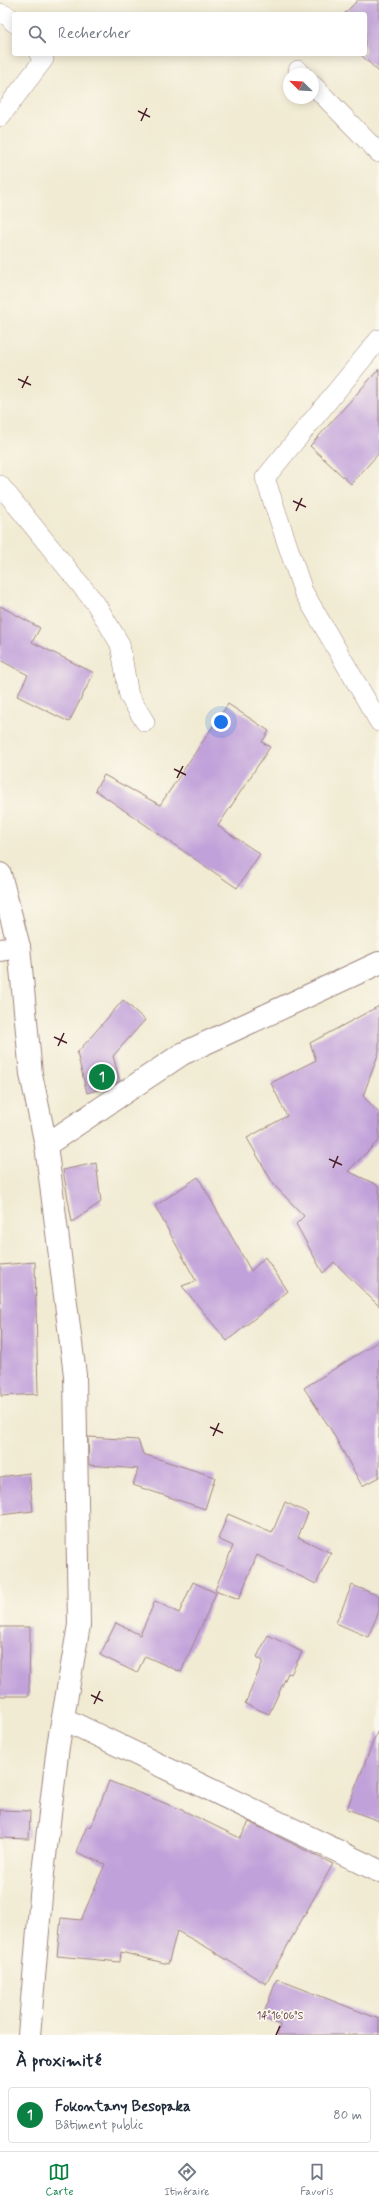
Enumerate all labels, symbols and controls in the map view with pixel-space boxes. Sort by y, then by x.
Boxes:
search box [12,12,367,56]
icon: search [26,23,48,45]
text: Rechercher [58,24,131,44]
north arrow [283,68,319,104]
your location [211,712,231,732]
pin: 1 [89,1062,115,1092]
text: 14°16'06"S [257,2009,304,2023]
text: À proximité [16,2050,101,2072]
text: Fokontany Besopaka [55,2097,191,2117]
text: 1 [27,2107,33,2124]
text: 80 m [333,2107,362,2124]
text: Bâtiment public [55,2117,143,2134]
tab: Carte [45,2161,74,2199]
tab: Itinéraire [164,2161,209,2199]
tab: Favoris [300,2161,334,2199]

